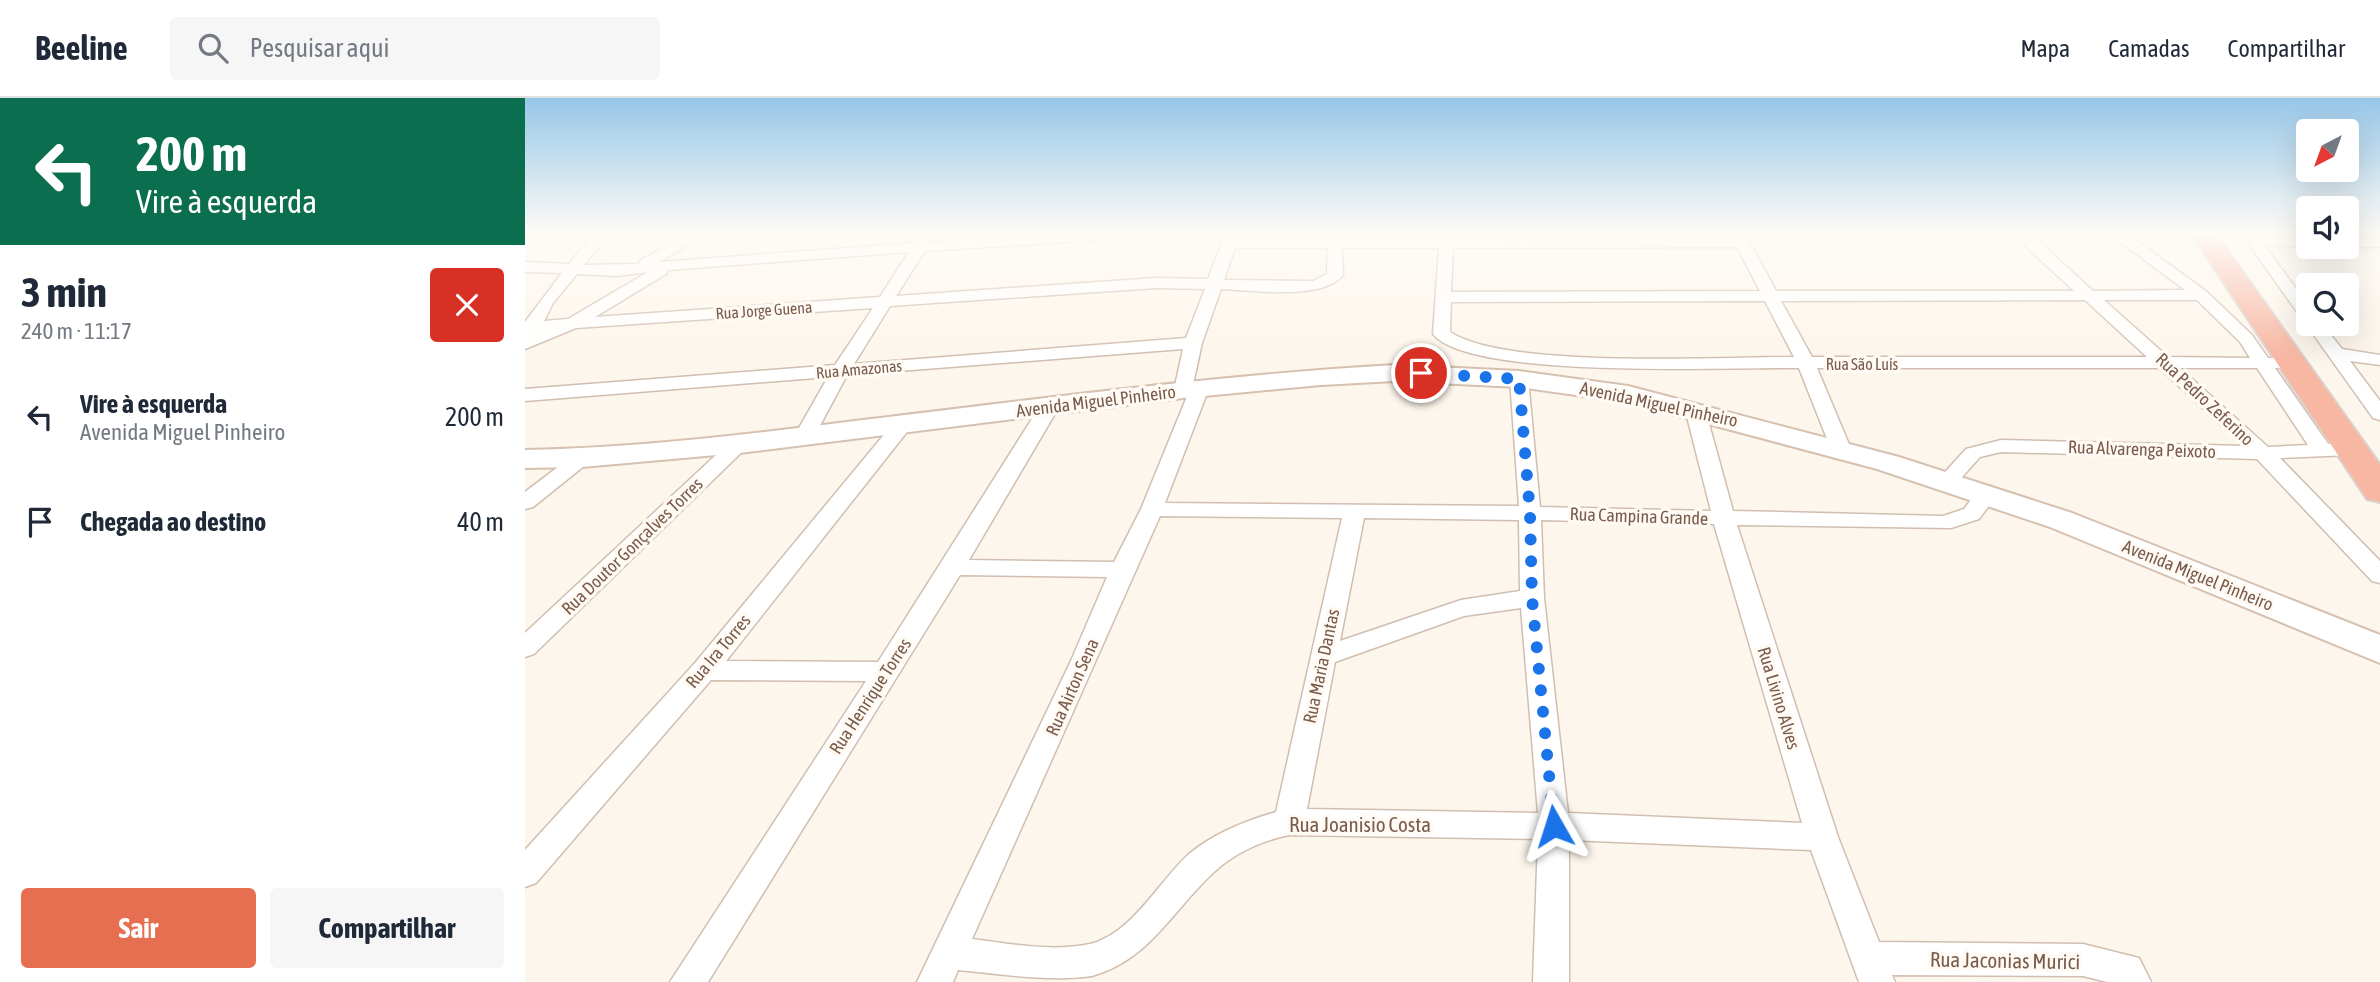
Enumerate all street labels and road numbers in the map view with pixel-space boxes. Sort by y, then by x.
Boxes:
street label: Rua Jorge Guena [715,298,813,323]
street label: Rua Pedro Zeferino [2152,348,2258,450]
street label: Rua São Luís [1826,355,1899,373]
street label: Rua Amazonas [815,356,903,382]
street label: Avenida Miguel Pinheiro [1578,377,1740,431]
street label: Avenida Miguel Pinheiro [1015,381,1177,421]
street label: Rua Alvarenga Peixoto [2068,436,2216,462]
street label: Rua Doutor Gonçalves Torres [557,473,707,619]
street label: Rua Campina Grande [1569,503,1709,529]
street label: Avenida Miguel Pinheiro [2120,535,2276,615]
street label: Rua Maria Dantas [1299,607,1343,725]
street label: Rua Ira Torres [681,610,755,692]
street label: Rua Henrique Torres [825,634,915,758]
street label: Rua Airton Sena [1041,635,1103,739]
street label: Rua Livino Alves [1753,644,1805,752]
street label: Rua Joanisio Costa [1289,812,1431,836]
street label: Rua Jaconias Murici [1930,947,2080,973]

